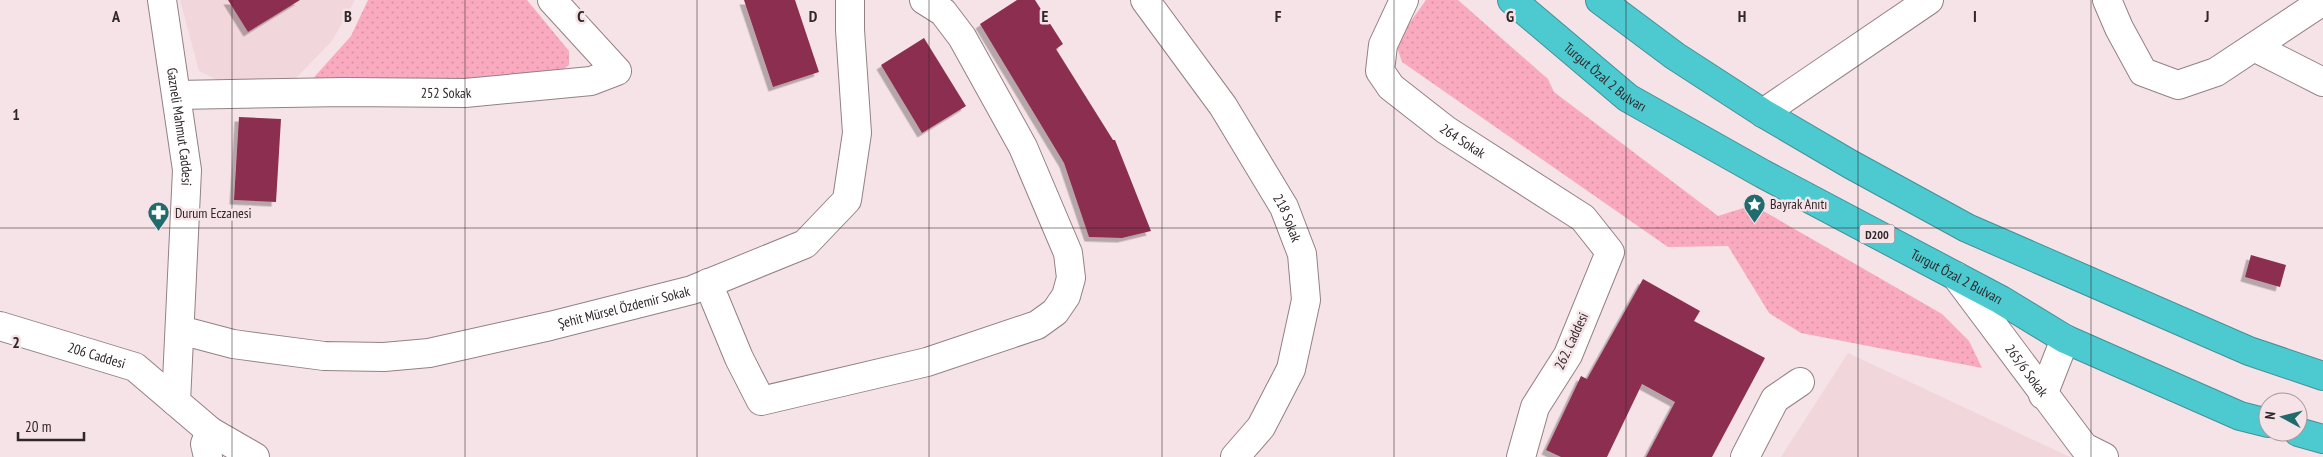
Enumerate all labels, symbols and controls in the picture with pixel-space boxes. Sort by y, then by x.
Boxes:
text: A [111,6,121,26]
text: B [344,6,352,26]
text: C [577,6,585,26]
text: D [809,6,818,26]
text: E [1042,6,1049,26]
text: F [1275,6,1282,26]
text: G [1506,6,1514,26]
text: H [1738,6,1746,26]
text: I [1973,6,1977,26]
text: J [2204,6,2209,26]
street label: Turgut Özal 2 Bulvarı [1560,38,1650,116]
street label: Gazneli Mahmut Caddesi [163,66,196,186]
street label: 252 Sokak [421,83,473,102]
text: 1 [12,104,20,124]
street label: 264 Sokak [1436,120,1489,162]
street label: 218 Sokak [1269,191,1306,245]
place icon: Bayrak Anıtı [1742,192,1766,223]
place label: Bayrak Anıtı [1770,195,1827,213]
pharmacy icon: Durum Eczanesi [147,201,171,232]
place label: Durum Eczanesi [175,204,252,222]
road number: D200 [1860,224,1894,243]
street label: Turgut Özal 2 Bulvarı [1908,245,2006,308]
street label: Şehit Mürsel Özdemir Sokak [556,282,692,333]
street label: 262. Caddesi [1550,310,1592,372]
text: 2 [12,332,20,352]
street label: 206 Caddesi [66,338,128,373]
street label: 265/6 Sokak [2001,341,2053,401]
north arrow [2258,392,2308,442]
scale bar [18,410,84,442]
text: N [2261,411,2279,420]
text: 20 m [25,417,51,436]

